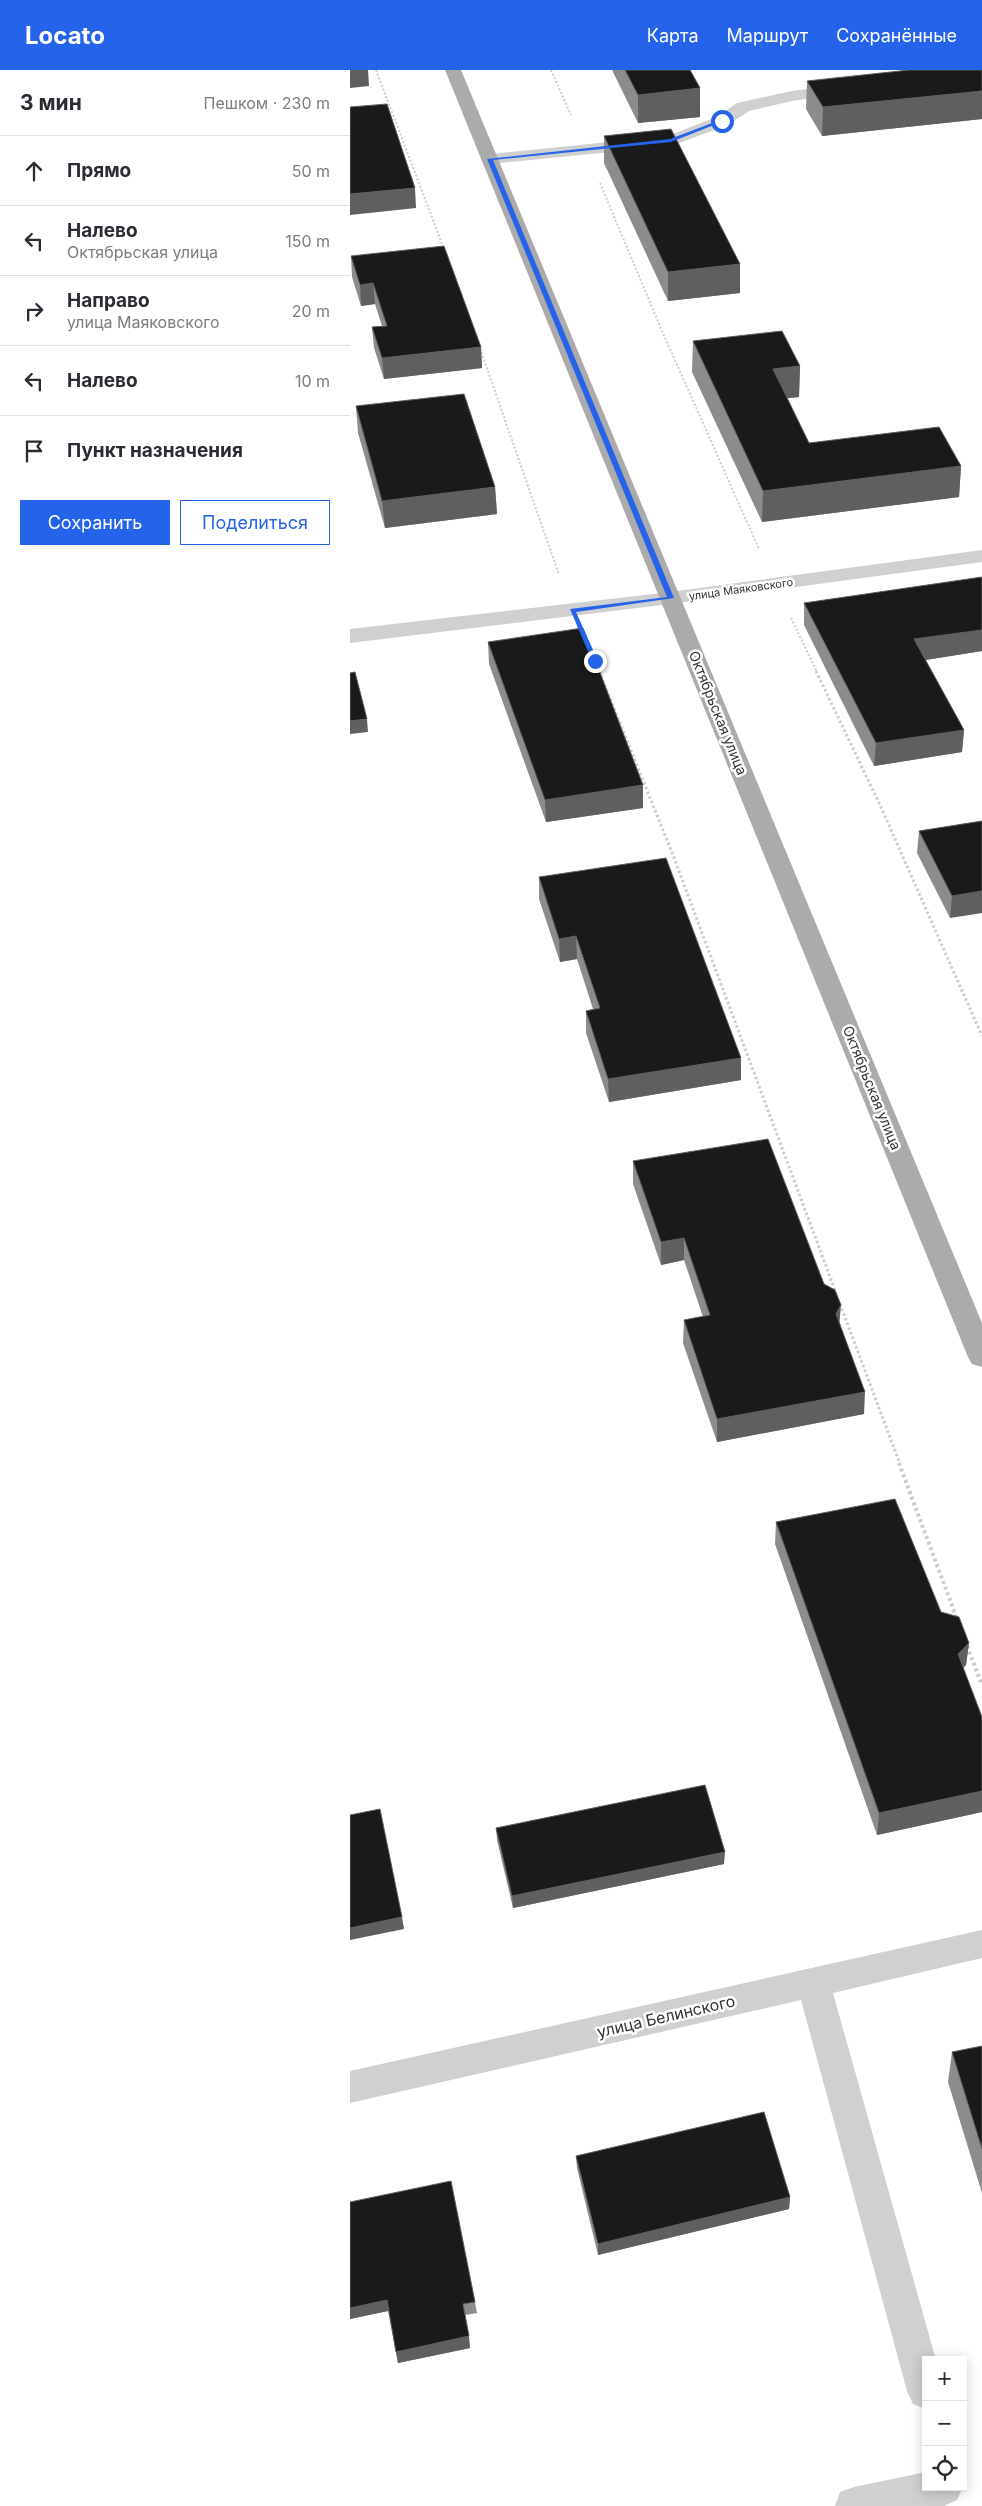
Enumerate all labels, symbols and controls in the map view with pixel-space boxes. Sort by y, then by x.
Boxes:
text: Locato [25,21,105,50]
text: Карта [647,25,699,46]
text: Маршрут [727,25,808,46]
text: Сохранённые [836,25,957,46]
text: 3 мин [20,90,82,115]
text: Пешком · 230 m [204,93,330,113]
route start [711,110,734,133]
icon: ahead [20,157,48,185]
text: Прямо [67,159,131,182]
text: 50 m [292,161,330,181]
text: Налево [67,219,138,242]
icon: left [20,227,48,255]
text: 150 m [285,231,330,251]
text: Октябрьская улица [67,242,218,262]
text: Направо [67,289,150,312]
icon: right [20,297,48,325]
text: 20 m [292,301,330,321]
text: улица Маяковского [67,312,220,332]
icon: left [20,367,48,395]
text: Налево [67,369,138,392]
text: 10 m [295,371,330,391]
icon: arrive [20,437,48,465]
text: Пункт назначения [67,439,243,462]
button: Сохранить [20,500,170,545]
button: Поделиться [180,500,330,545]
street label: улица Маяковского [688,575,794,603]
street label: Октябрьская улица [686,648,751,777]
route end [584,650,607,673]
street label: Октябрьская улица [840,1023,905,1152]
street label: улица Белинского [595,1990,737,2042]
map controls [922,2356,967,2491]
button: + [922,2356,967,2401]
button: − [922,2401,967,2446]
button: locate [922,2446,967,2491]

